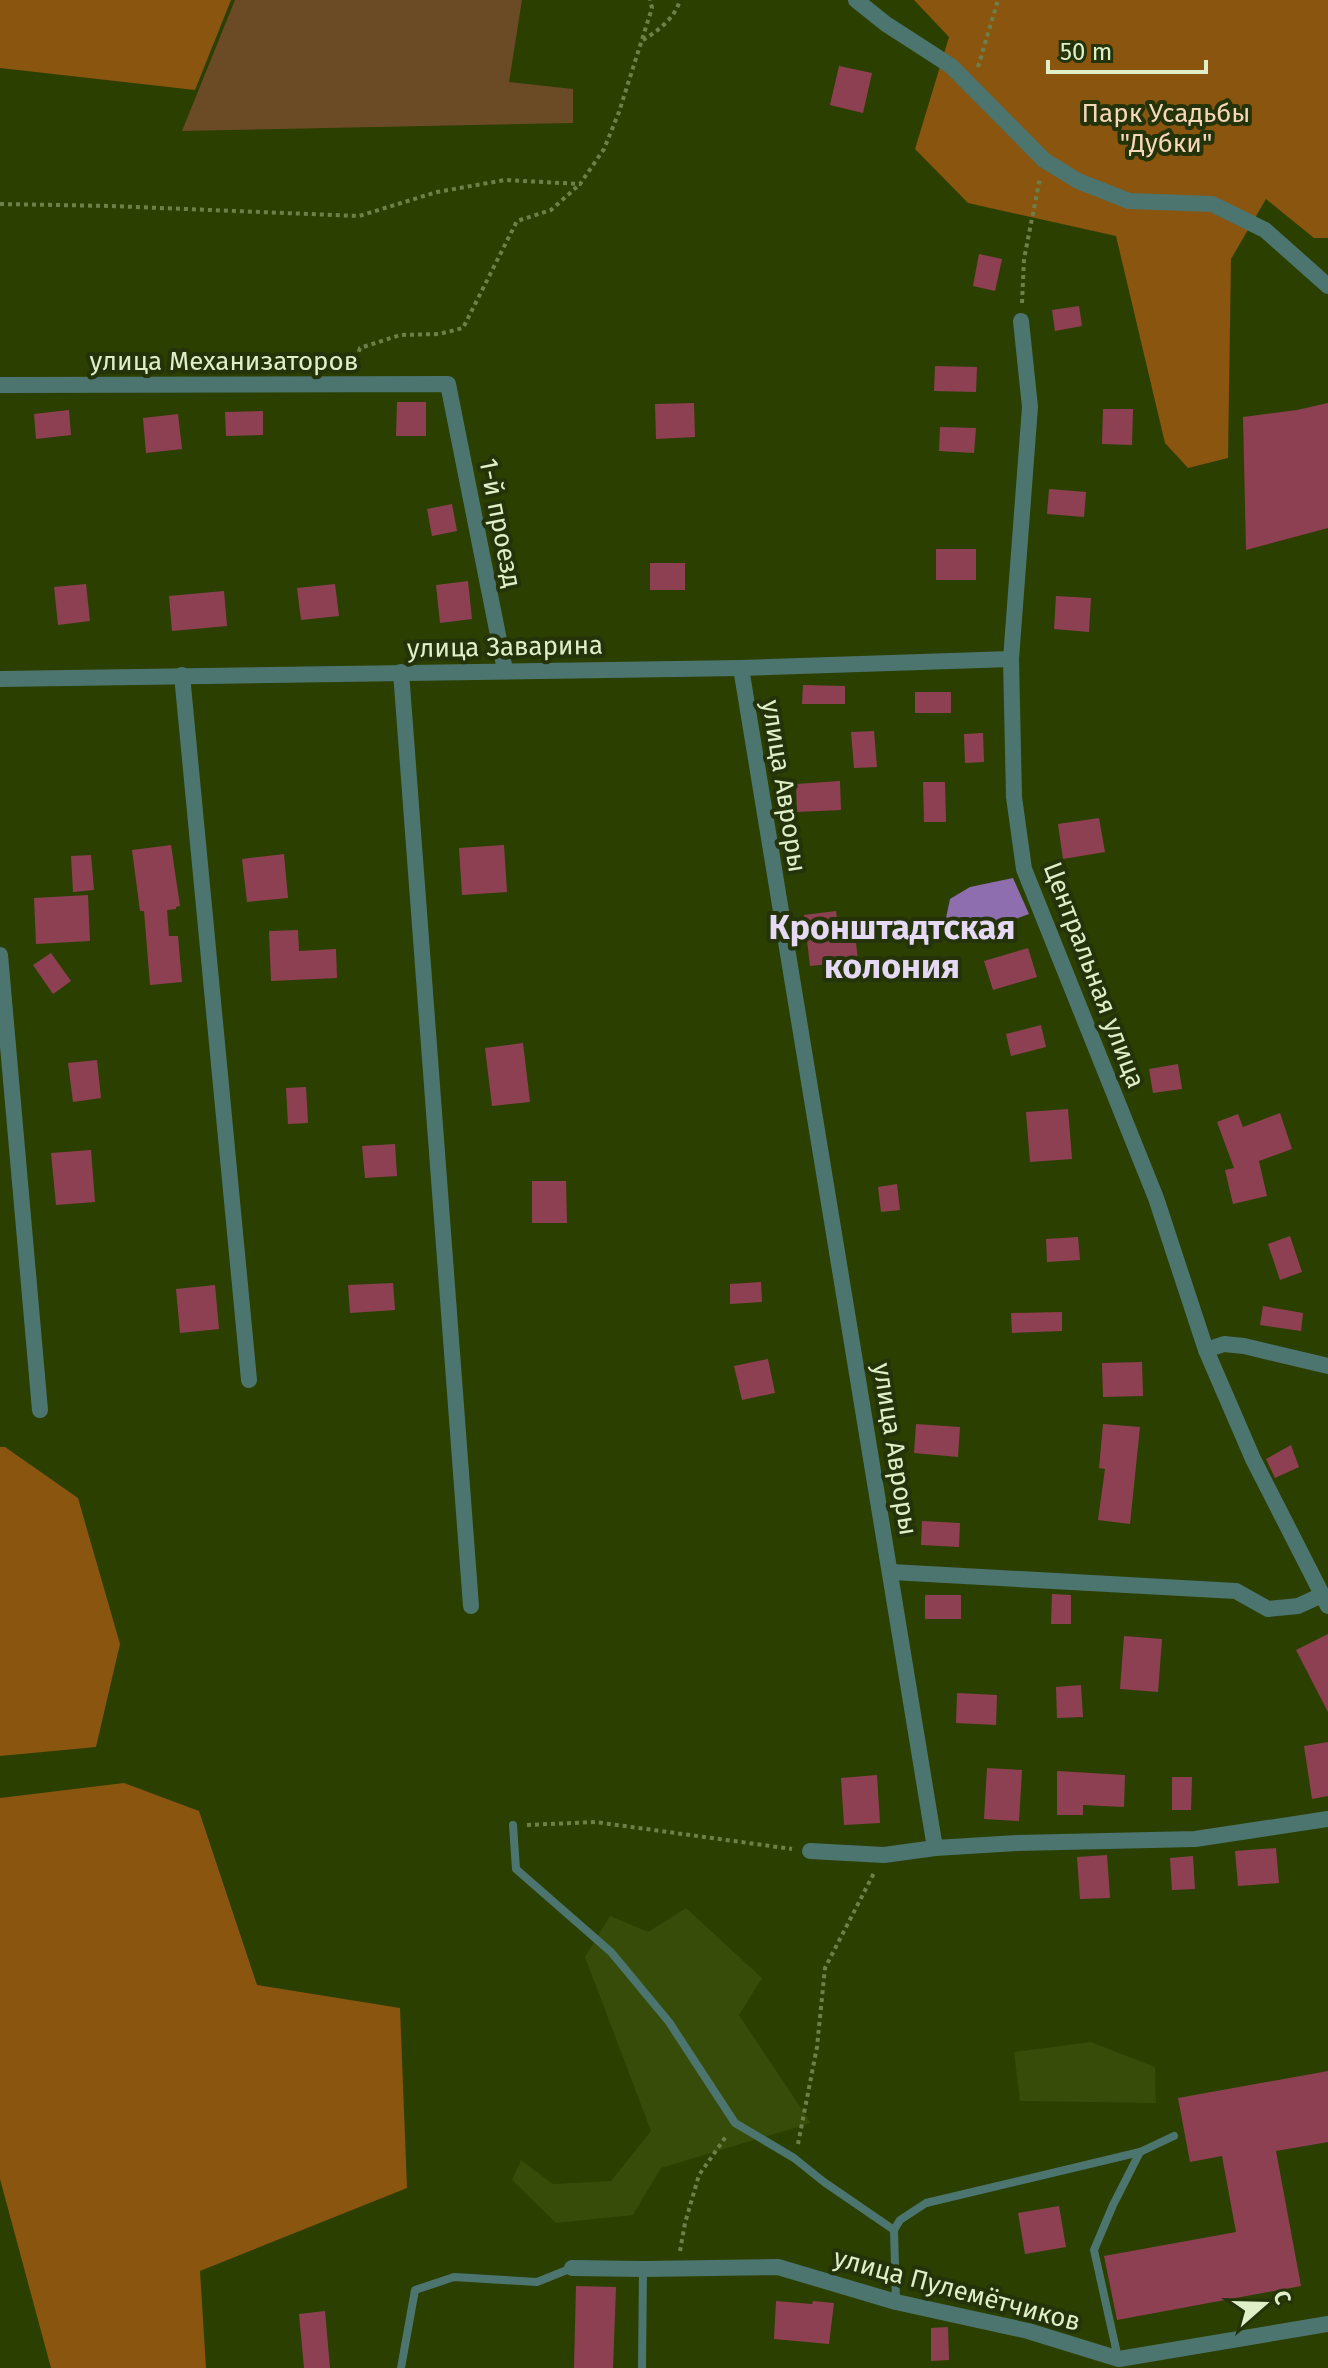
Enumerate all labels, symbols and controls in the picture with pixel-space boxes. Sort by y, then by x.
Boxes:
scale bar [1048,24,1206,74]
text: 50 m [1060,38,1112,66]
park label: Парк Усадьбы "Дубки" [1082,98,1250,159]
street label: улица Механизаторов [90,346,358,377]
street label: 1-й проезд [472,456,528,590]
street label: улица Заварина [407,630,603,664]
street label: улица Авроры [755,698,813,874]
street label: Центральная улица [1037,858,1151,1092]
district label: Кронштадтская колония [769,907,1015,987]
street label: улица Авроры [866,1361,924,1537]
street label: улица Пулемётчиков [830,2242,1084,2338]
north arrow [1224,2264,1304,2344]
text: С [1267,2287,1297,2308]

